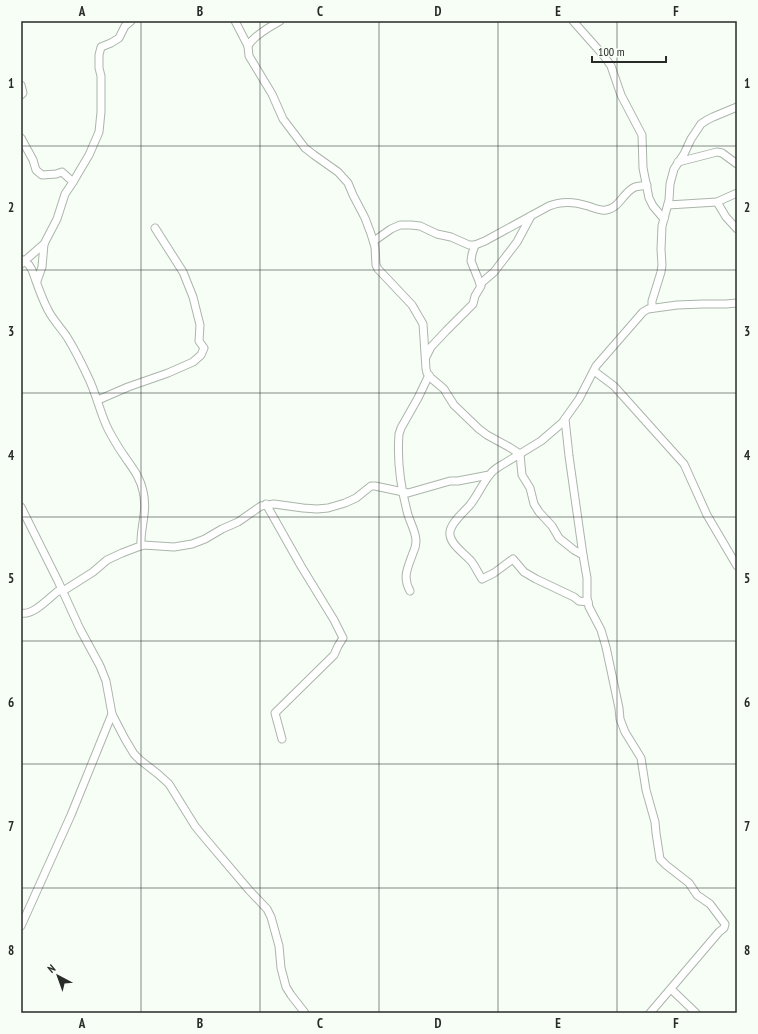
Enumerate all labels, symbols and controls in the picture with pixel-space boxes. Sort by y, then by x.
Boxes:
text: A [78,3,86,20]
text: B [197,3,203,20]
text: C [317,3,323,20]
text: D [435,3,442,20]
text: E [555,3,561,20]
text: F [673,3,679,20]
scale bar [592,38,666,64]
text: 100 m [598,44,625,59]
text: 1 [8,75,14,92]
text: 1 [744,75,750,92]
text: 2 [8,199,14,216]
text: 2 [744,199,750,216]
text: 3 [8,323,14,340]
text: 3 [744,323,750,340]
text: 4 [8,447,15,464]
text: 4 [744,447,751,464]
text: 5 [8,570,14,587]
text: 5 [744,570,750,587]
text: 6 [8,694,14,711]
text: 6 [744,694,750,711]
text: 7 [8,818,14,835]
text: 7 [744,818,750,835]
text: 8 [8,942,14,959]
text: 8 [744,942,750,959]
north arrow [38,956,78,996]
text: N [45,961,58,976]
text: A [78,1015,86,1032]
text: B [197,1015,203,1032]
text: C [317,1015,323,1032]
text: D [435,1015,442,1032]
text: E [555,1015,561,1032]
text: F [673,1015,679,1032]

